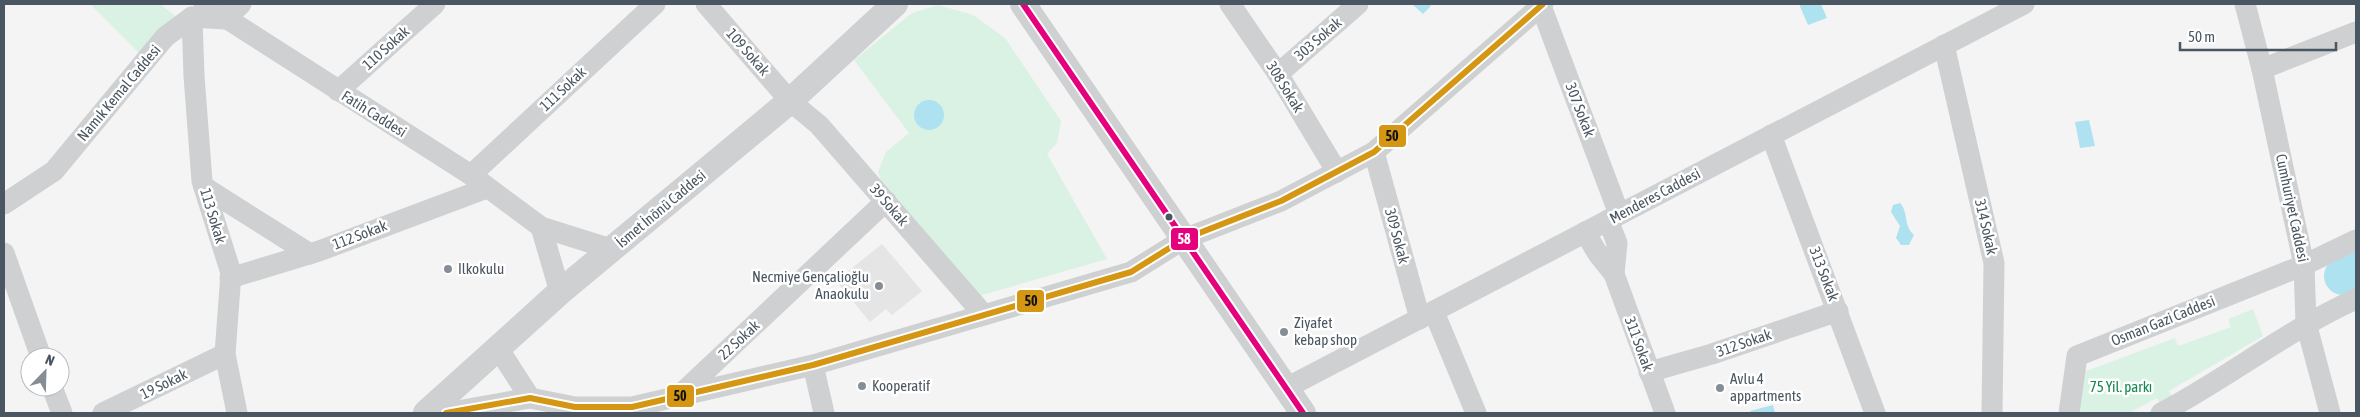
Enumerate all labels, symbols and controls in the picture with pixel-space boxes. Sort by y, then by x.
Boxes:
street label: 303 Sokak [1291,13,1345,64]
scale bar [2180,20,2336,52]
street label: 110 Sokak [359,22,413,73]
street label: 109 Sokak [723,25,774,79]
text: 50 m [2188,28,2215,45]
street label: Namık Kemal Caddesi [74,41,164,144]
street label: 308 Sokak [1263,58,1308,116]
street label: 111 Sokak [536,63,589,114]
street label: 307 Sokak [1562,80,1599,140]
street label: Fatih Caddesi [339,87,410,140]
line badge: 50 [1378,124,1407,148]
text: 50 [1385,128,1399,144]
street label: Cumhuriyet Caddesi [2273,152,2312,263]
street label: Menderes Caddesi [1607,165,1703,227]
street label: İsmet İnönü Caddesi [613,166,709,251]
street label: 39 Sokak [867,180,912,229]
street label: 113 Sokak [197,186,230,246]
street label: 314 Sokak [1972,197,2001,257]
street label: 309 Sokak [1382,206,1413,266]
unlabelled marker [1164,212,1174,222]
street label: 112 Sokak [330,216,390,253]
line badge: 58 [1170,227,1199,251]
text: 58 [1177,231,1191,247]
street label: 313 Sokak [1806,244,1843,304]
place label: Ilkokulu [458,260,504,277]
marker: Ilkokulu [442,263,454,275]
place label: Necmiye Gençalioğlu Anaokulu [752,268,869,302]
marker: Necmiye Gençalioğlu Anaokulu [873,280,885,292]
line badge: 50 [1016,289,1045,313]
street label: Osman Gazi Caddesi [2108,292,2217,349]
text: 50 [1024,293,1038,309]
place label: Ziyafet kebap shop [1294,314,1357,348]
street label: 311 Sokak [1622,314,1657,374]
street label: 22 Sokak [715,316,763,363]
street label: 312 Sokak [1714,325,1774,360]
marker: Ziyafet kebap shop [1278,326,1290,338]
north arrow [20,347,70,397]
text: N [43,351,57,369]
street label: 19 Sokak [138,365,190,402]
place label: Avlu 4 appartments [1730,370,1801,404]
place label: Kooperatif [872,377,930,394]
park label: 75 Yil. parkı [2090,378,2152,395]
marker: Kooperatif [856,380,868,392]
marker: Avlu 4 appartments [1714,382,1726,394]
line badge: 50 [666,384,695,408]
text: 50 [673,388,687,404]

